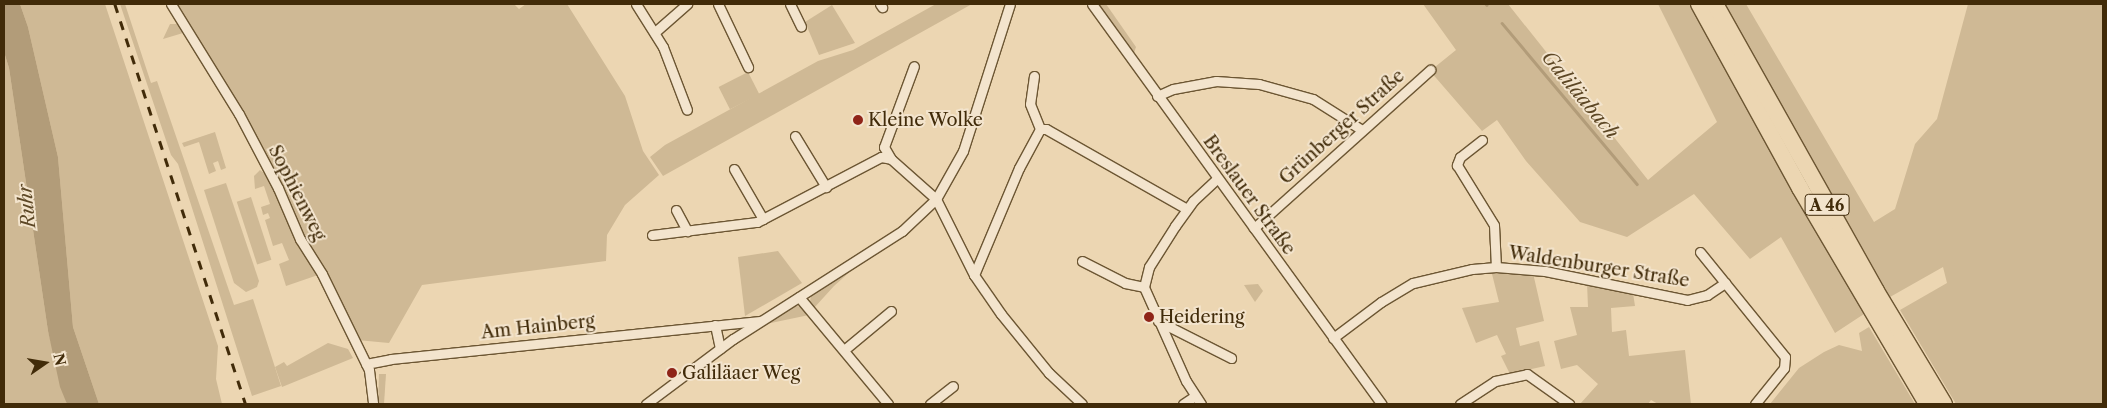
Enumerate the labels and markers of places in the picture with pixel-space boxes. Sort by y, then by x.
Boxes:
place label: Kleine Wolke [868,109,983,131]
marker: Kleine Wolke [852,114,864,126]
place label: Heidering [1159,306,1244,328]
marker: Heidering [1143,311,1155,323]
place label: Galiläaer Weg [682,362,801,384]
marker: Galiläaer Weg [666,367,678,379]

